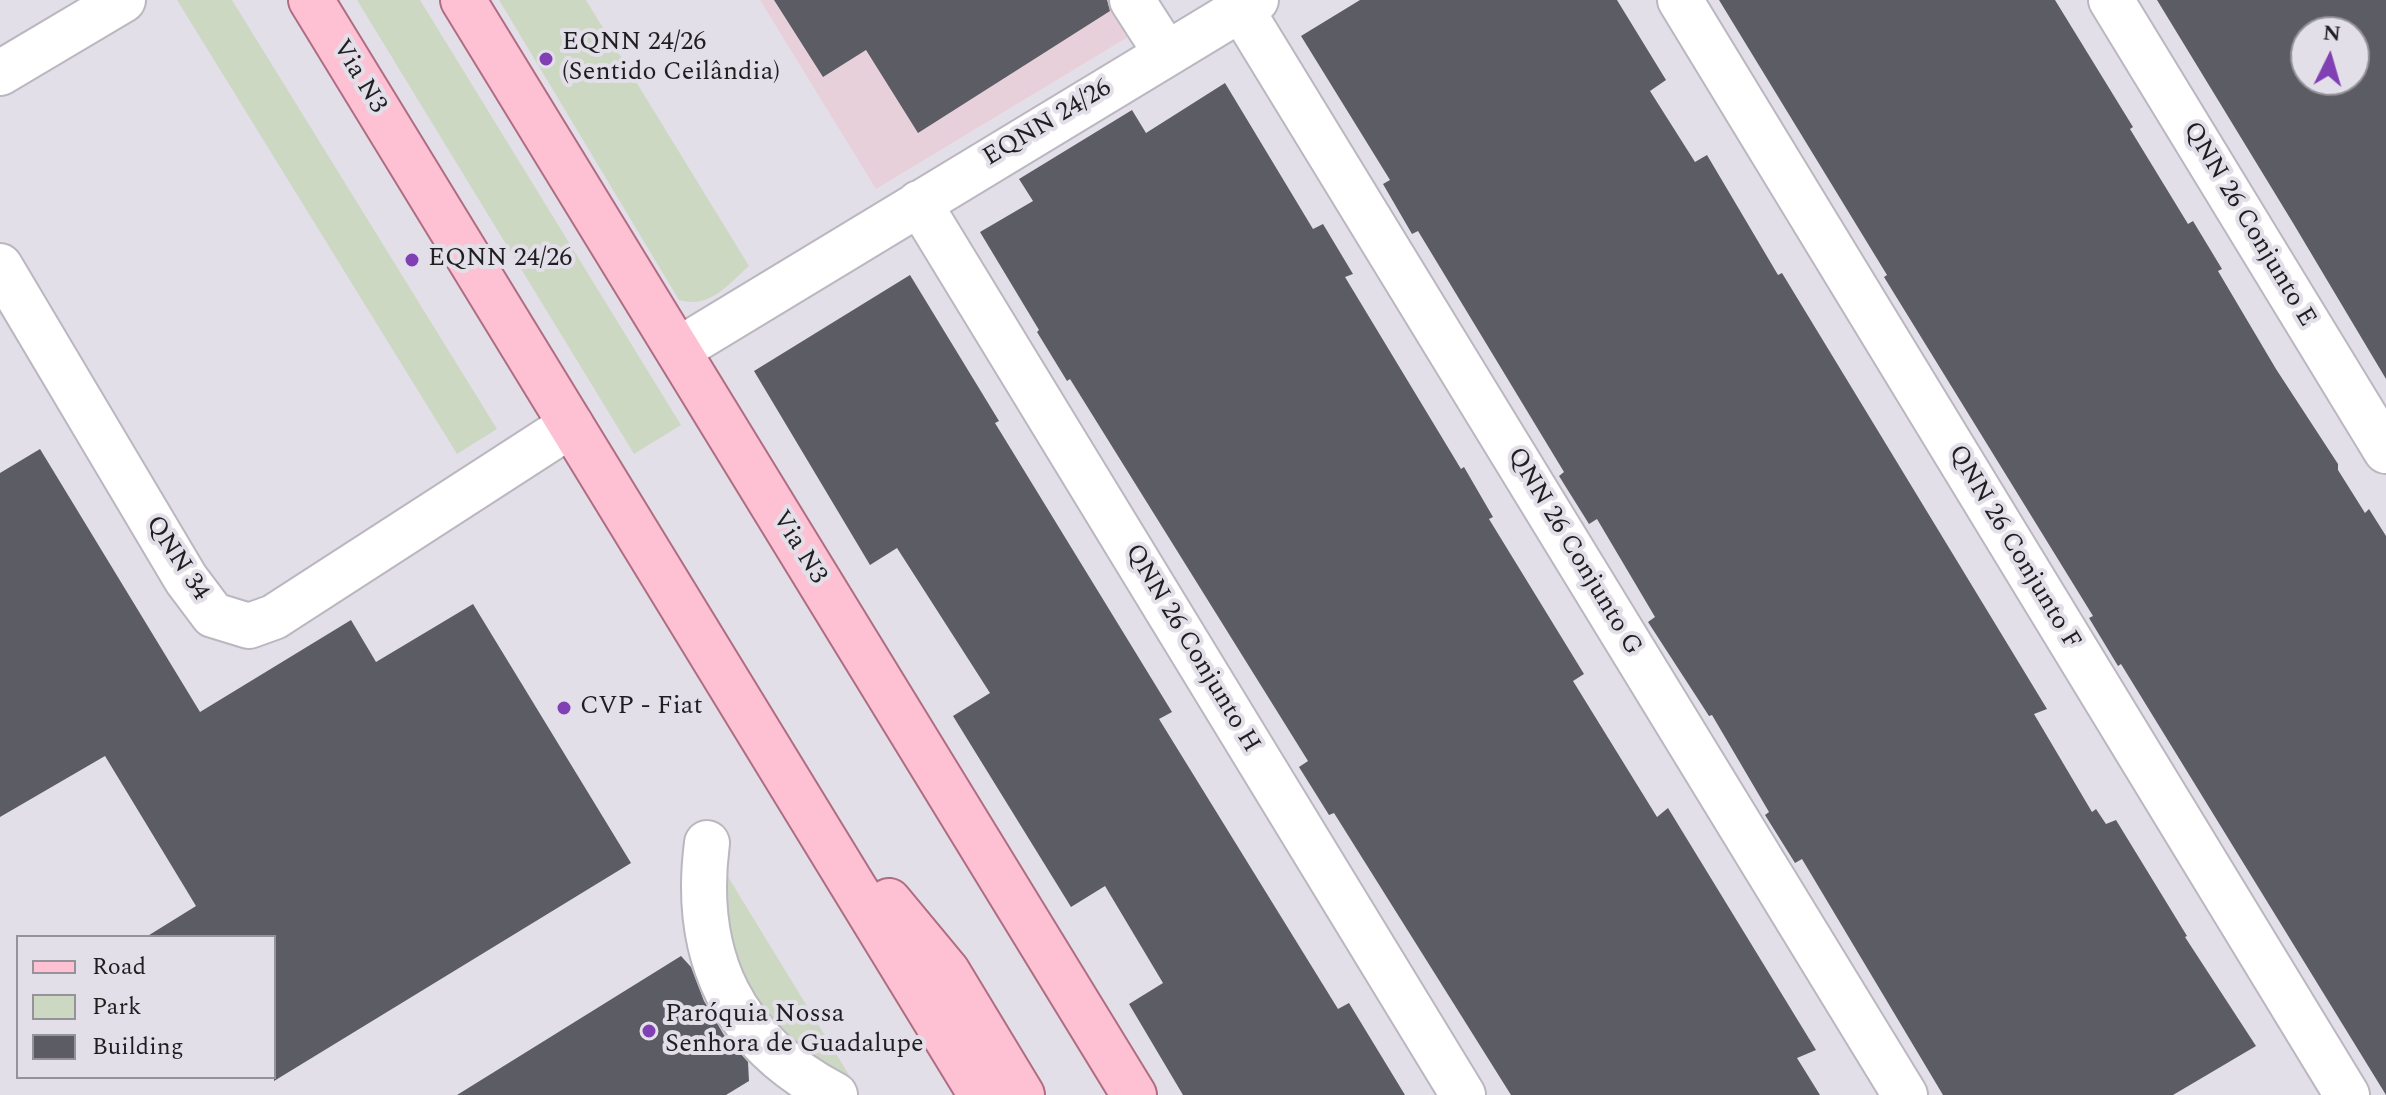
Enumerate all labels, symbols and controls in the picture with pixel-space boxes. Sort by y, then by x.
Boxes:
north arrow [2290,16,2370,96]
text: N [2322,16,2342,51]
place label: EQNN 24/26 (Sentido Ceilândia) [562,28,780,90]
street label: Via N3 [324,35,392,119]
marker: EQNN 24/26 (Sentido Ceilândia) [537,50,555,68]
street label: EQNN 24/26 [978,73,1118,175]
street label: QNN 26 Conjunto E [2174,117,2322,333]
place label: EQNN 24/26 [428,244,572,276]
marker: EQNN 24/26 [403,251,421,269]
street label: QNN 26 Conjunto F [1940,440,2086,656]
street label: QNN 26 Conjunto G [1499,442,1647,662]
street label: Via N3 [763,506,833,590]
street label: QNN 34 [137,511,215,607]
street label: QNN 26 Conjunto H [1116,539,1266,759]
place label: CVP - Fiat [580,692,703,724]
marker: CVP - Fiat [555,699,573,717]
legend [16,935,276,1079]
text: Road [92,949,146,985]
text: Park [92,989,142,1025]
place label: Paróquia Nossa Senhora de Guadalupe [665,1000,924,1062]
marker: Paróquia Nossa Senhora de Guadalupe [640,1022,658,1040]
text: Building [92,1029,184,1065]

